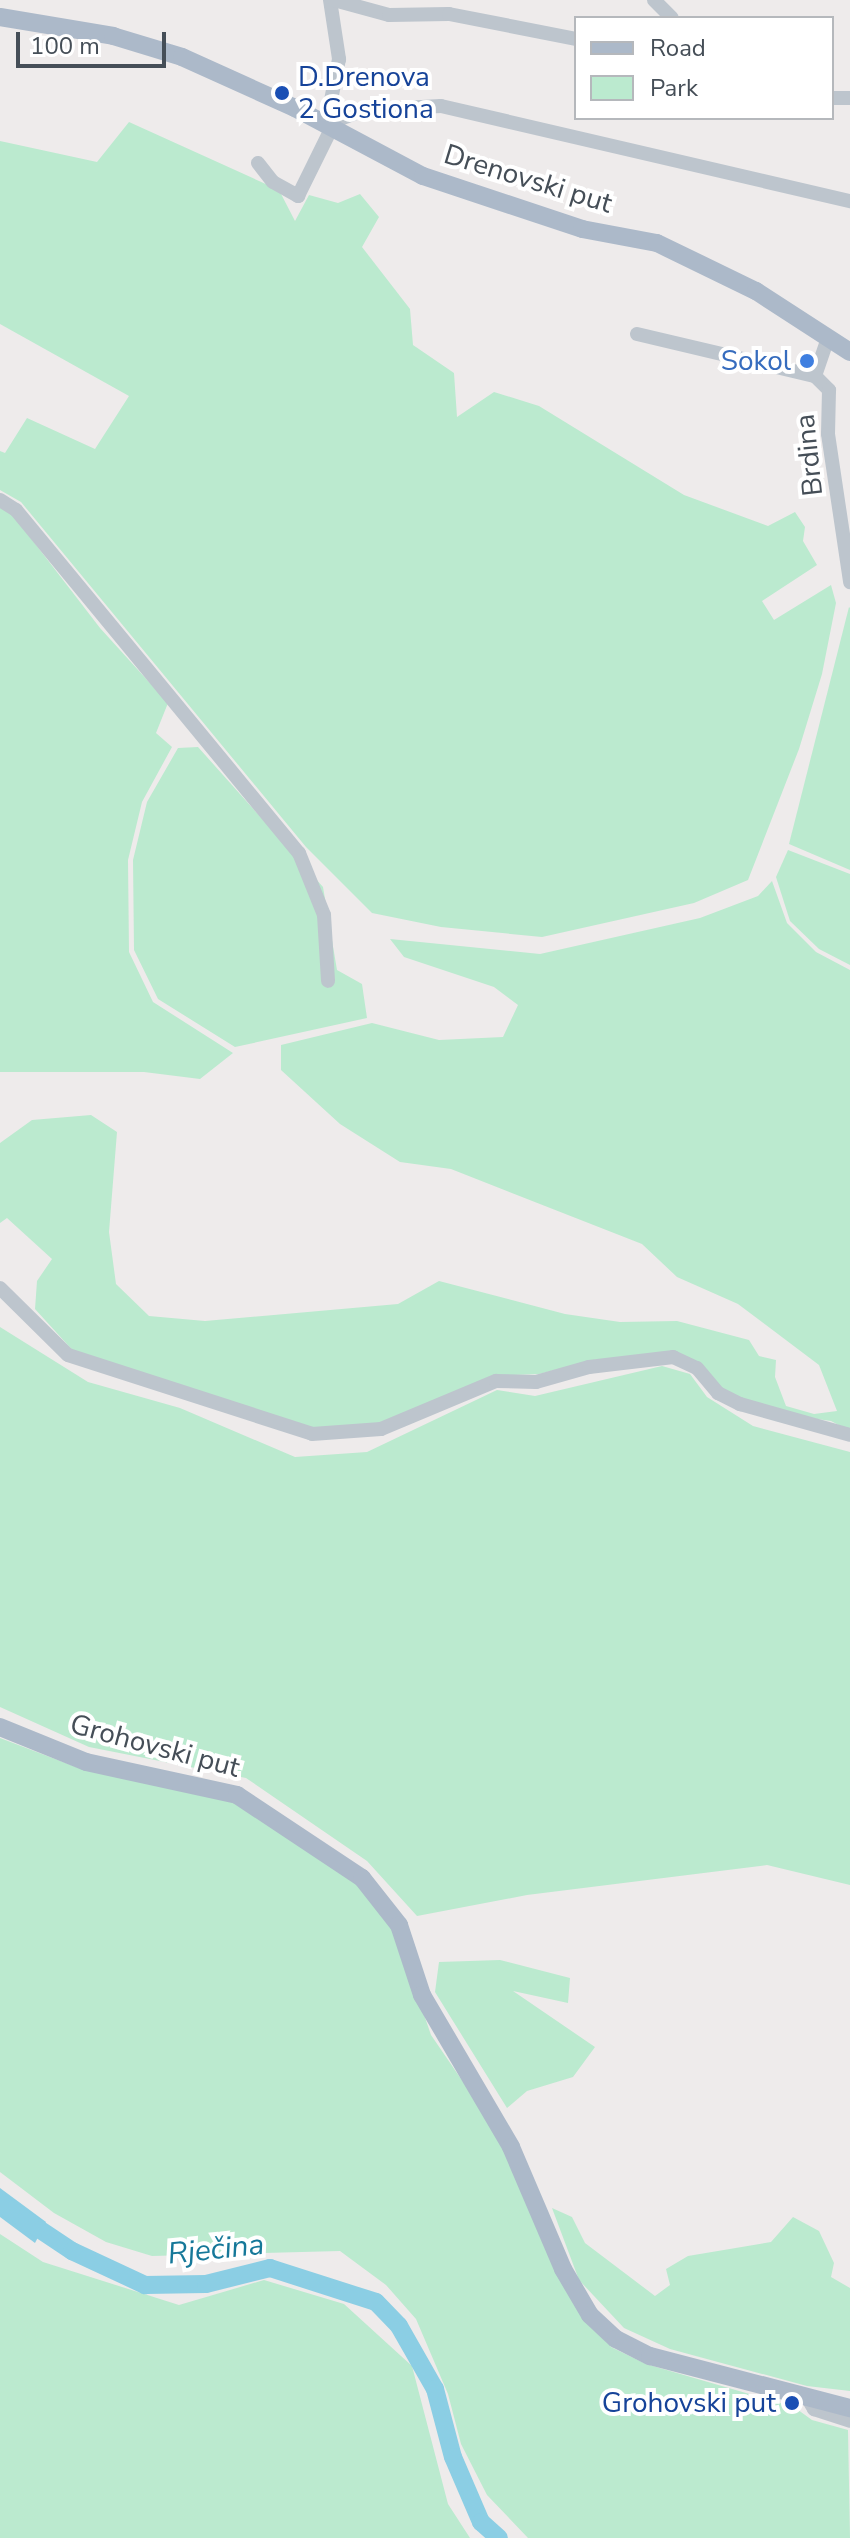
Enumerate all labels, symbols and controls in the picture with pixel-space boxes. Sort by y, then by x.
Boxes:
scale bar [20,16,170,66]
legend [574,16,834,120]
text: 100 m [30,30,100,62]
text: Road [650,32,706,64]
place label: D.Drenova 2 Gostiona [298,60,434,126]
text: Park [650,72,698,104]
marker: D.Drenova 2 Gostiona [273,84,291,102]
street label: Drenovski put [440,138,616,220]
place label: Sokol [721,344,791,378]
marker: Sokol [798,352,816,370]
street label: Brdina [788,412,830,498]
street label: Grohovski put [67,1707,243,1785]
water label: Rječina [166,2227,266,2273]
place label: Grohovski put [602,2386,776,2420]
marker: Grohovski put [783,2394,801,2412]

